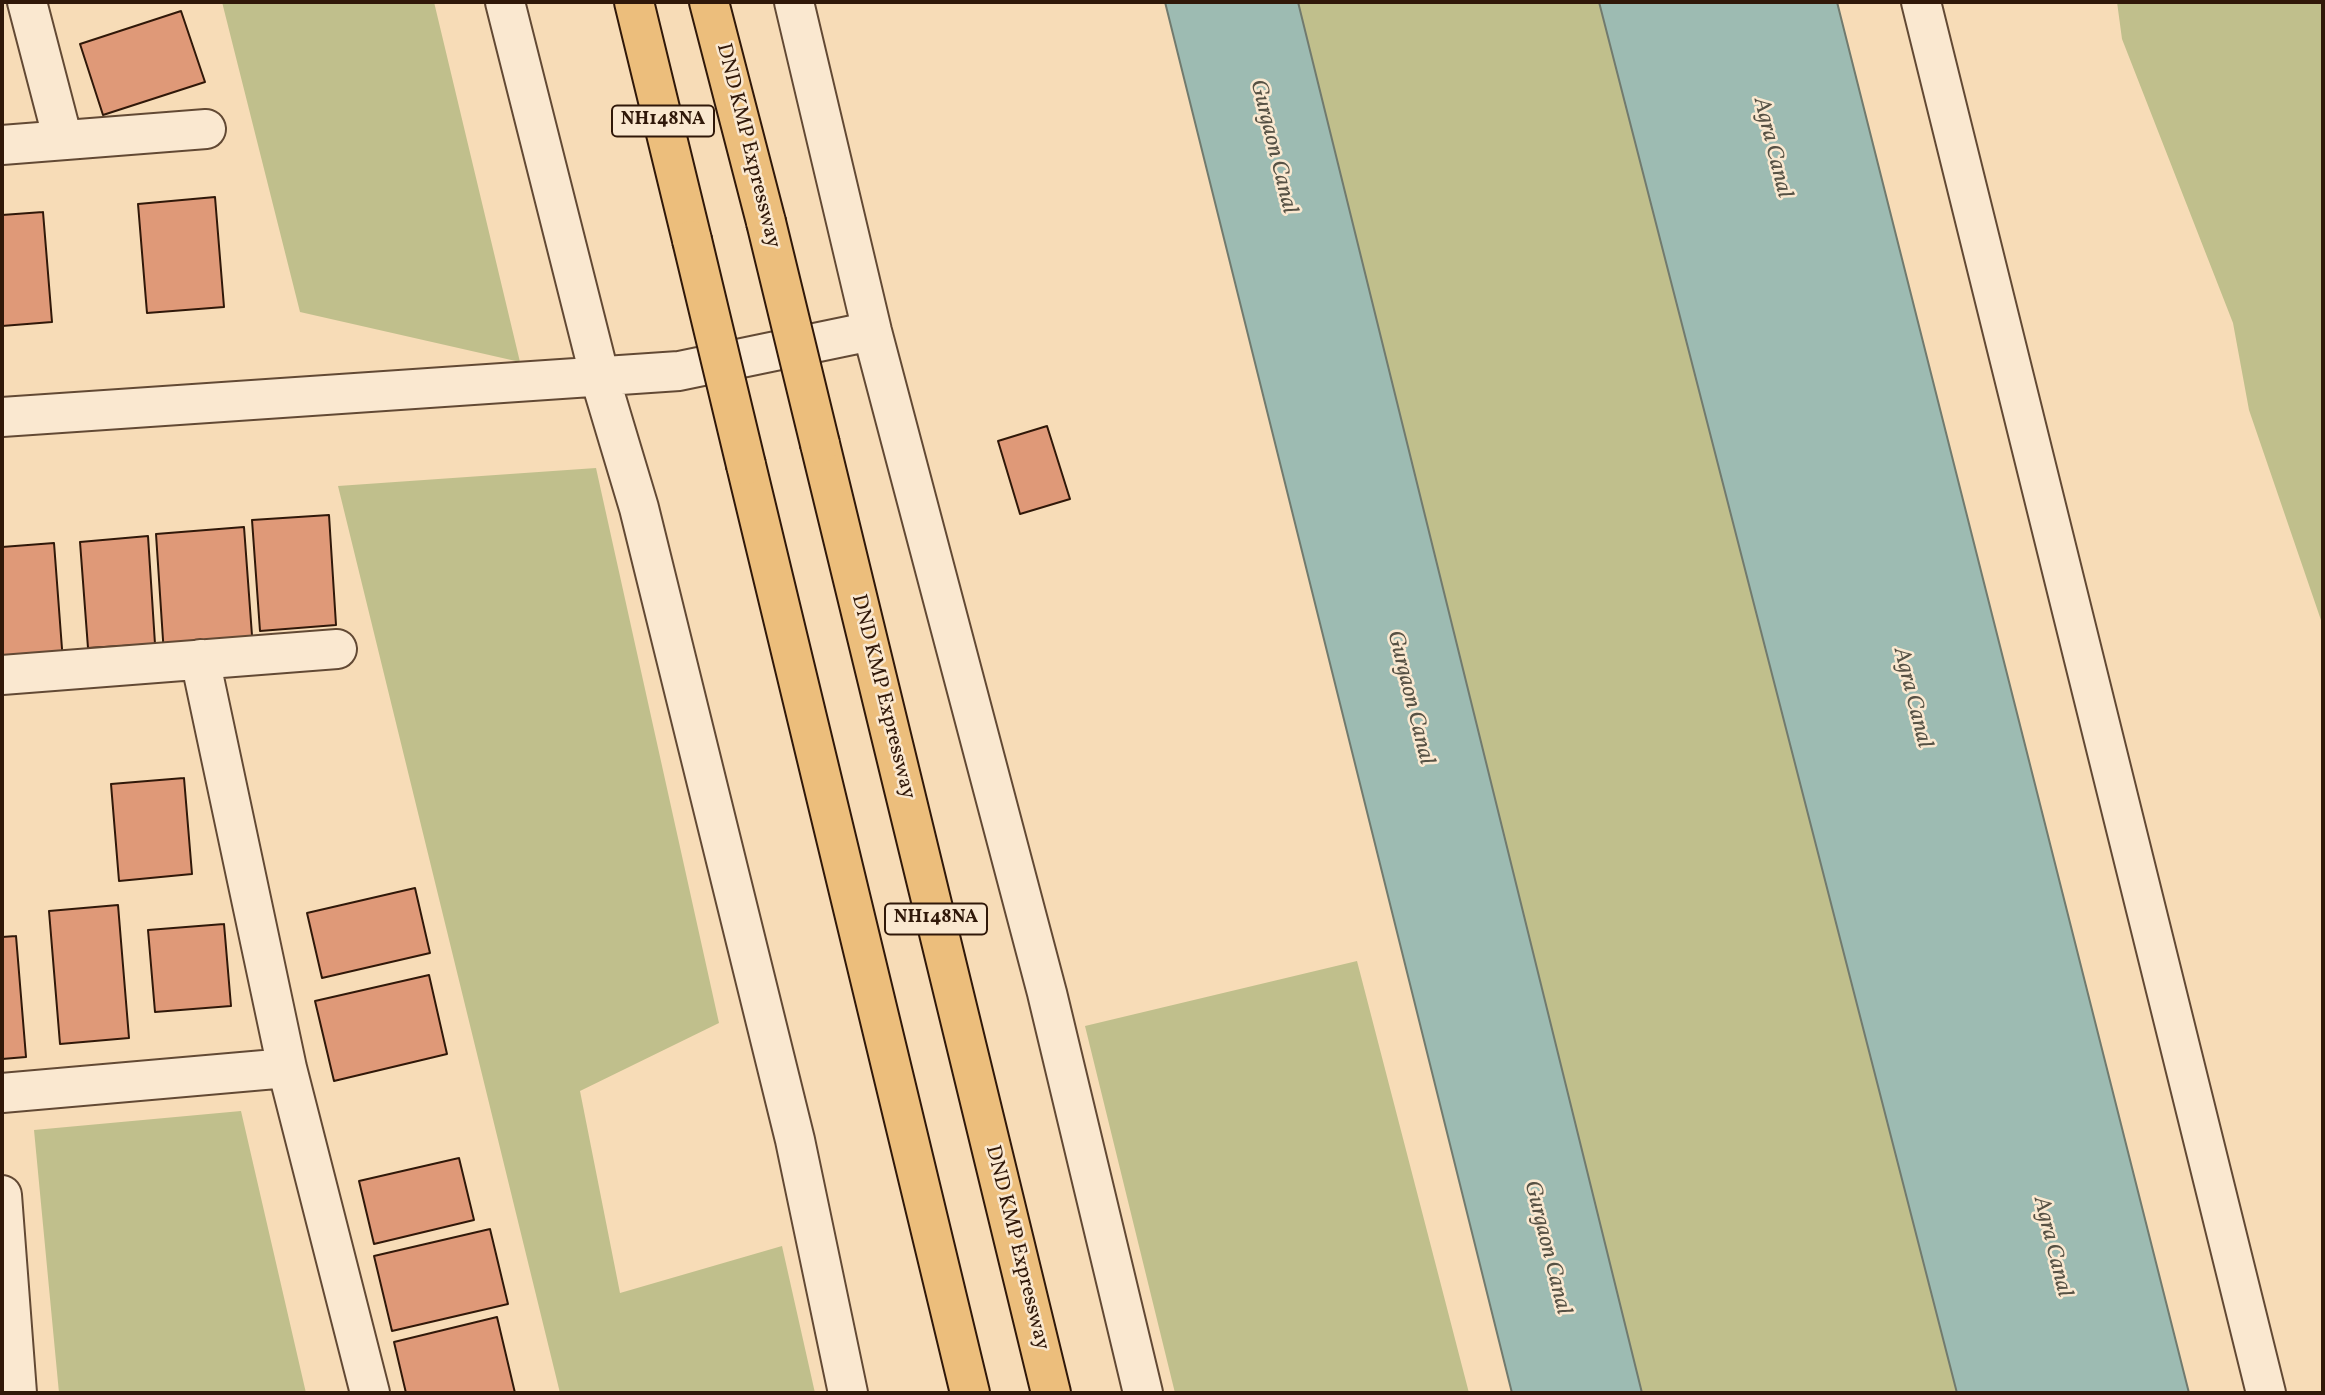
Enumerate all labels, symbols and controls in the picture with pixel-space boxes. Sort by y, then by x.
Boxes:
street label: DND KMP Expressway [709,41,785,251]
water label: Gurgaon Canal [1242,77,1302,217]
water label: Agra Canal [1745,95,1797,201]
road number: NH148NA [612,105,714,136]
street label: DND KMP Expressway [844,592,920,802]
water label: Gurgaon Canal [1379,628,1439,768]
water label: Agra Canal [1885,645,1937,751]
road number: NH148NA [885,903,987,934]
street label: DND KMP Expressway [978,1143,1054,1353]
water label: Gurgaon Canal [1516,1178,1576,1318]
water label: Agra Canal [2025,1194,2077,1300]

